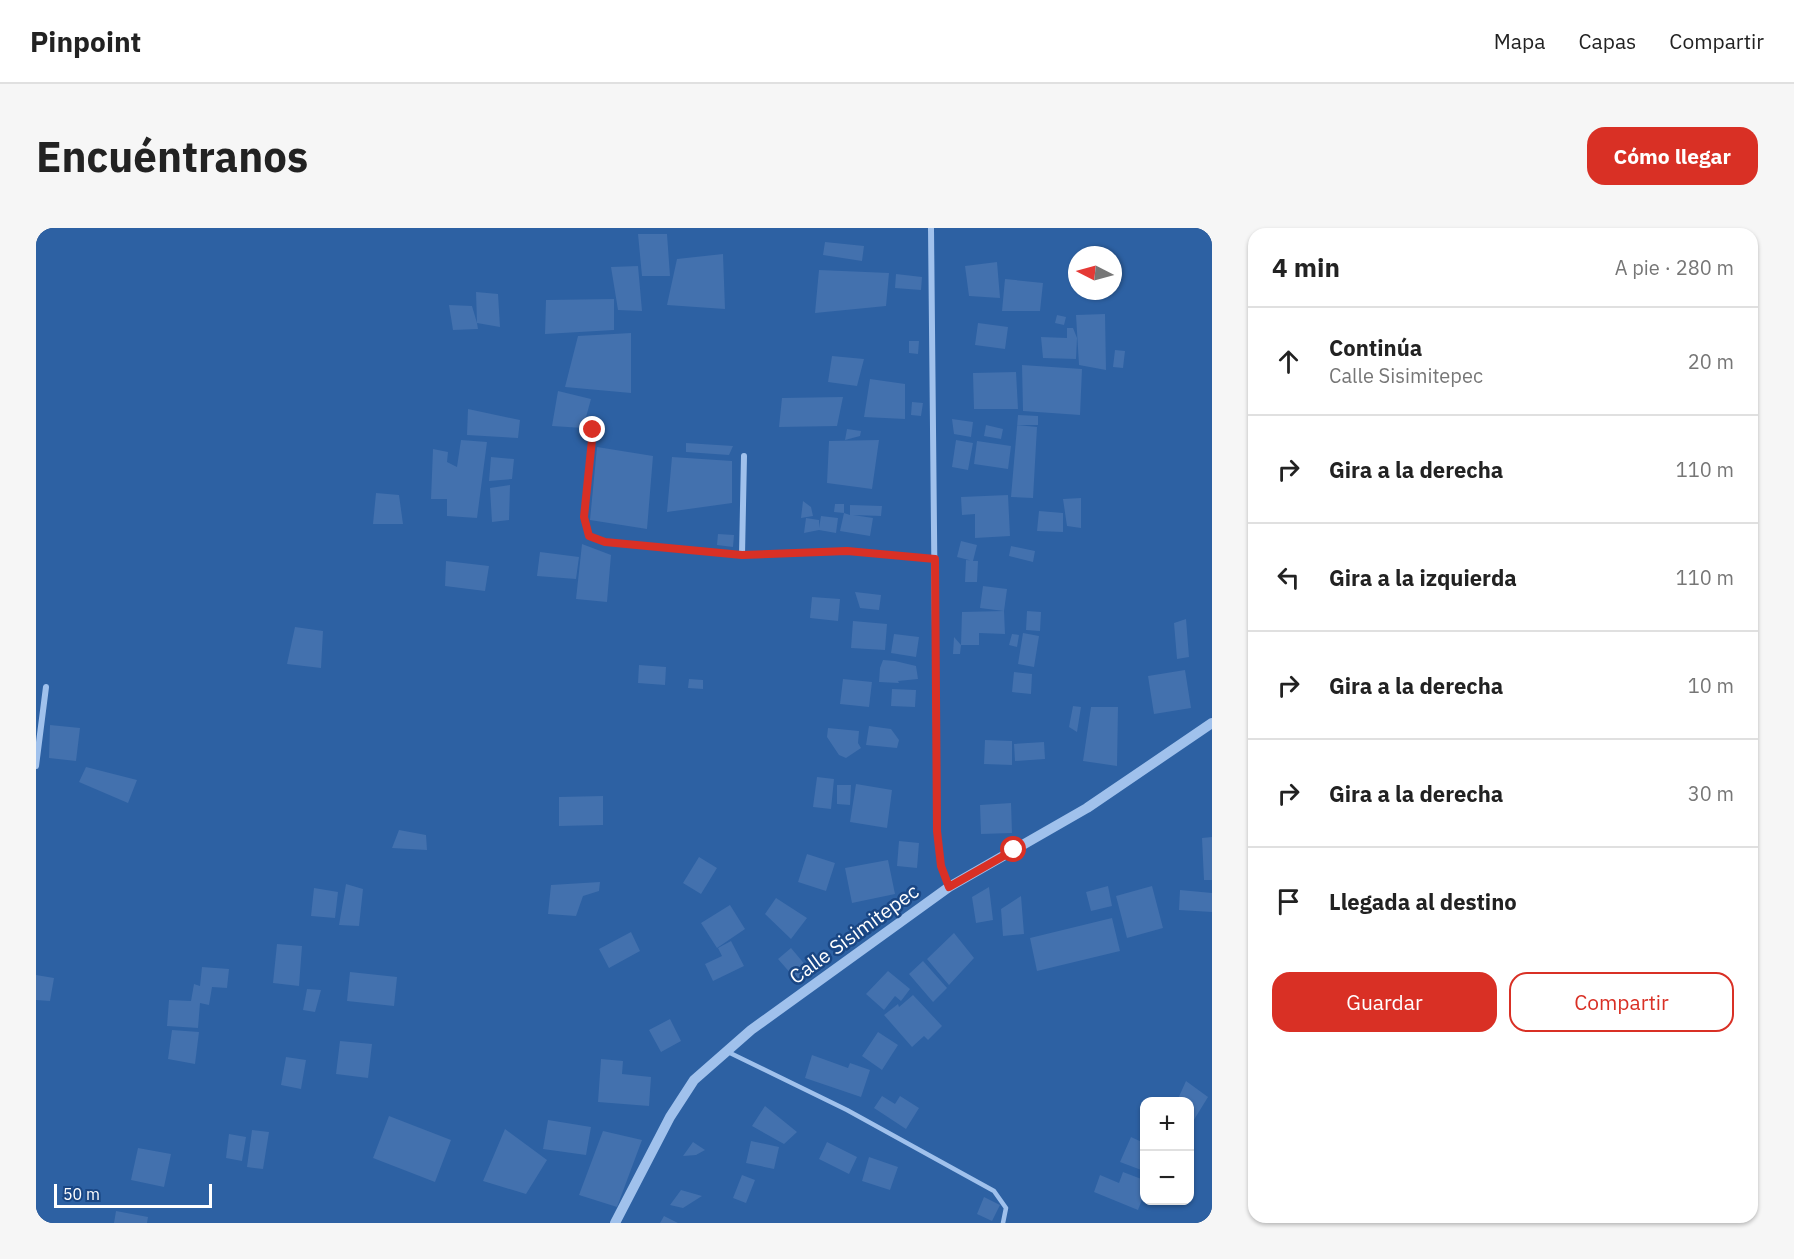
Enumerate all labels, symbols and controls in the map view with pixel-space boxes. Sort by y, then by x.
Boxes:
text: Pinpoint [30,23,141,60]
text: Mapa [1494,27,1545,55]
text: Capas [1578,27,1636,55]
text: Compartir [1669,27,1764,55]
button: Cómo llegar [1587,127,1758,185]
text: Encuéntranos [36,129,308,184]
north arrow [1068,246,1122,300]
text: 4 min [1272,250,1340,284]
text: A pie · 280 m [1615,254,1734,281]
text: Continúa [1329,333,1422,362]
icon: ahead [1272,345,1305,378]
text: 20 m [1688,348,1734,375]
text: Calle Sisimitepec [1329,362,1483,389]
route end [579,416,605,442]
icon: right [1272,453,1305,486]
text: Gira a la derecha [1329,455,1503,484]
text: 110 m [1676,456,1734,483]
icon: left [1272,561,1305,594]
text: Gira a la izquierda [1329,563,1517,592]
text: 110 m [1676,564,1734,591]
icon: right [1272,669,1305,702]
text: Gira a la derecha [1329,671,1503,700]
text: 10 m [1688,672,1734,699]
icon: right [1272,777,1305,810]
text: Gira a la derecha [1329,779,1503,808]
text: 30 m [1688,780,1734,807]
route start [1000,836,1026,862]
street label: Calle Sisimitepec [783,877,924,990]
icon: arrive [1272,885,1305,918]
text: Llegada al destino [1329,887,1517,916]
button: Guardar [1272,972,1497,1032]
button: Compartir [1509,972,1734,1032]
map controls [1140,1097,1194,1205]
button: + [1140,1097,1194,1151]
button: − [1140,1151,1194,1205]
scale bar [54,1181,212,1208]
text: 50 m [63,1184,100,1204]

